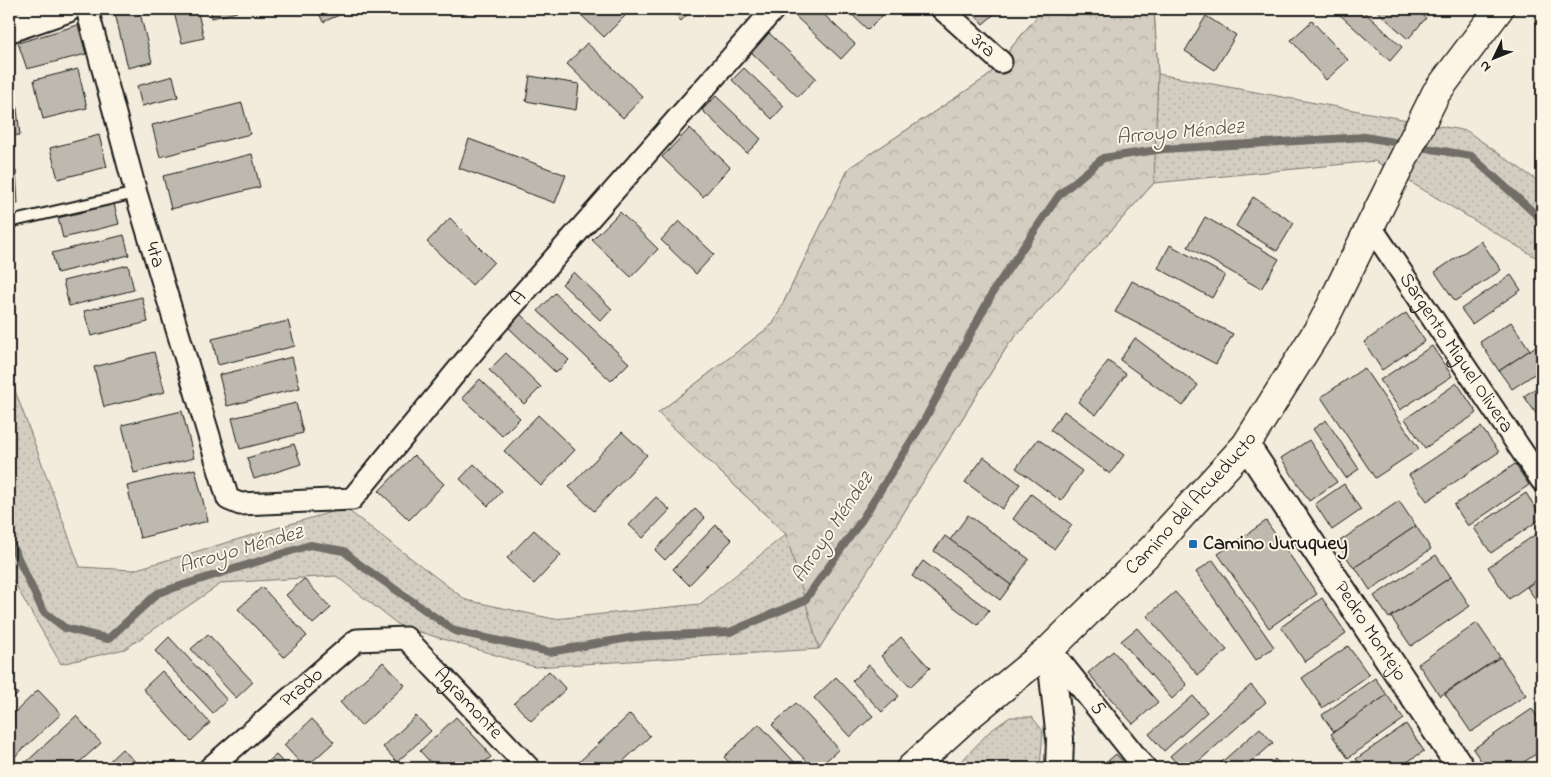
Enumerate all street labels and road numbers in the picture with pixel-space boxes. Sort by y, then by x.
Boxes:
street label: 3ra [964,27,1002,65]
street label: 4ta [137,238,172,271]
street label: Sargento Miguel Olivera [1391,267,1520,439]
street label: A [504,284,534,313]
street label: Camino del Acueducto [1119,427,1265,582]
street label: Pedro Montejo [1326,576,1414,687]
street label: Prado [274,661,330,715]
street label: Agramonte [426,661,509,746]
street label: 5 [1083,695,1112,722]

